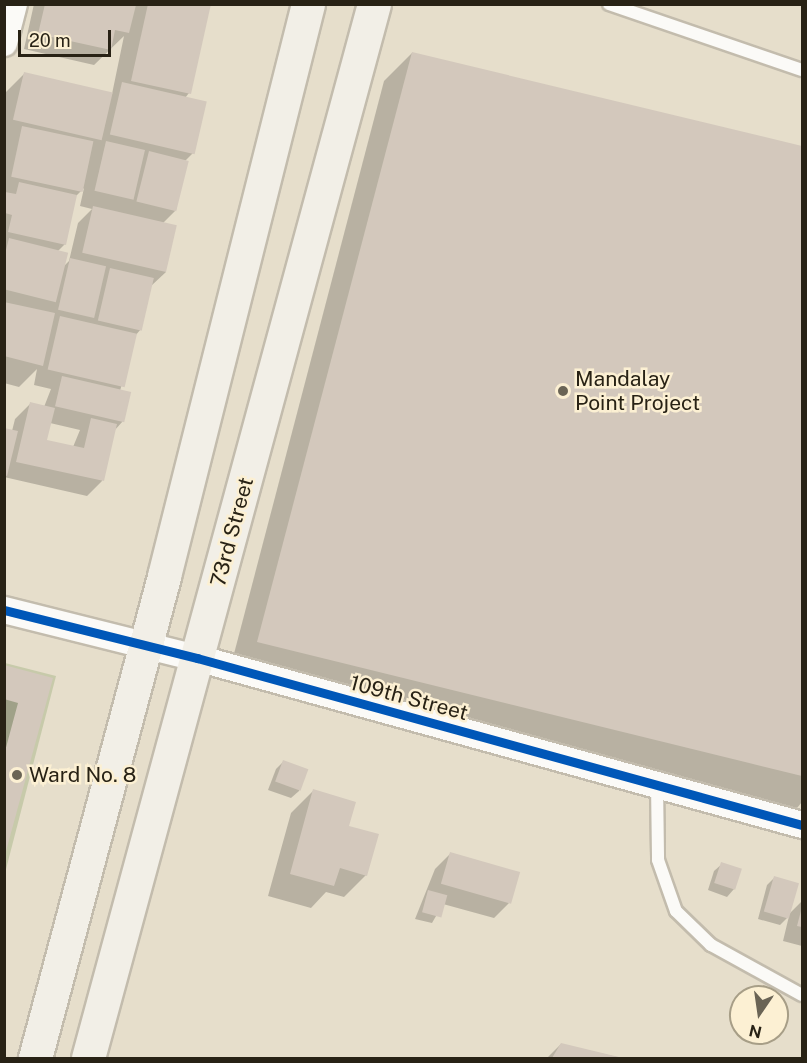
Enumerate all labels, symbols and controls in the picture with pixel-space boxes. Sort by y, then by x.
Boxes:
scale bar [21,18,114,56]
text: 20 m [29,30,71,51]
place label: Mandalay Point Project [575,366,700,416]
marker: Mandalay Point Project [556,384,570,398]
street label: 73rd Street [205,474,259,590]
street label: 109th Street [347,670,471,726]
place label: Ward No. 8 [29,762,136,788]
marker: Ward No. 8 [10,768,24,782]
north arrow [729,985,789,1045]
text: N [747,1020,764,1042]

